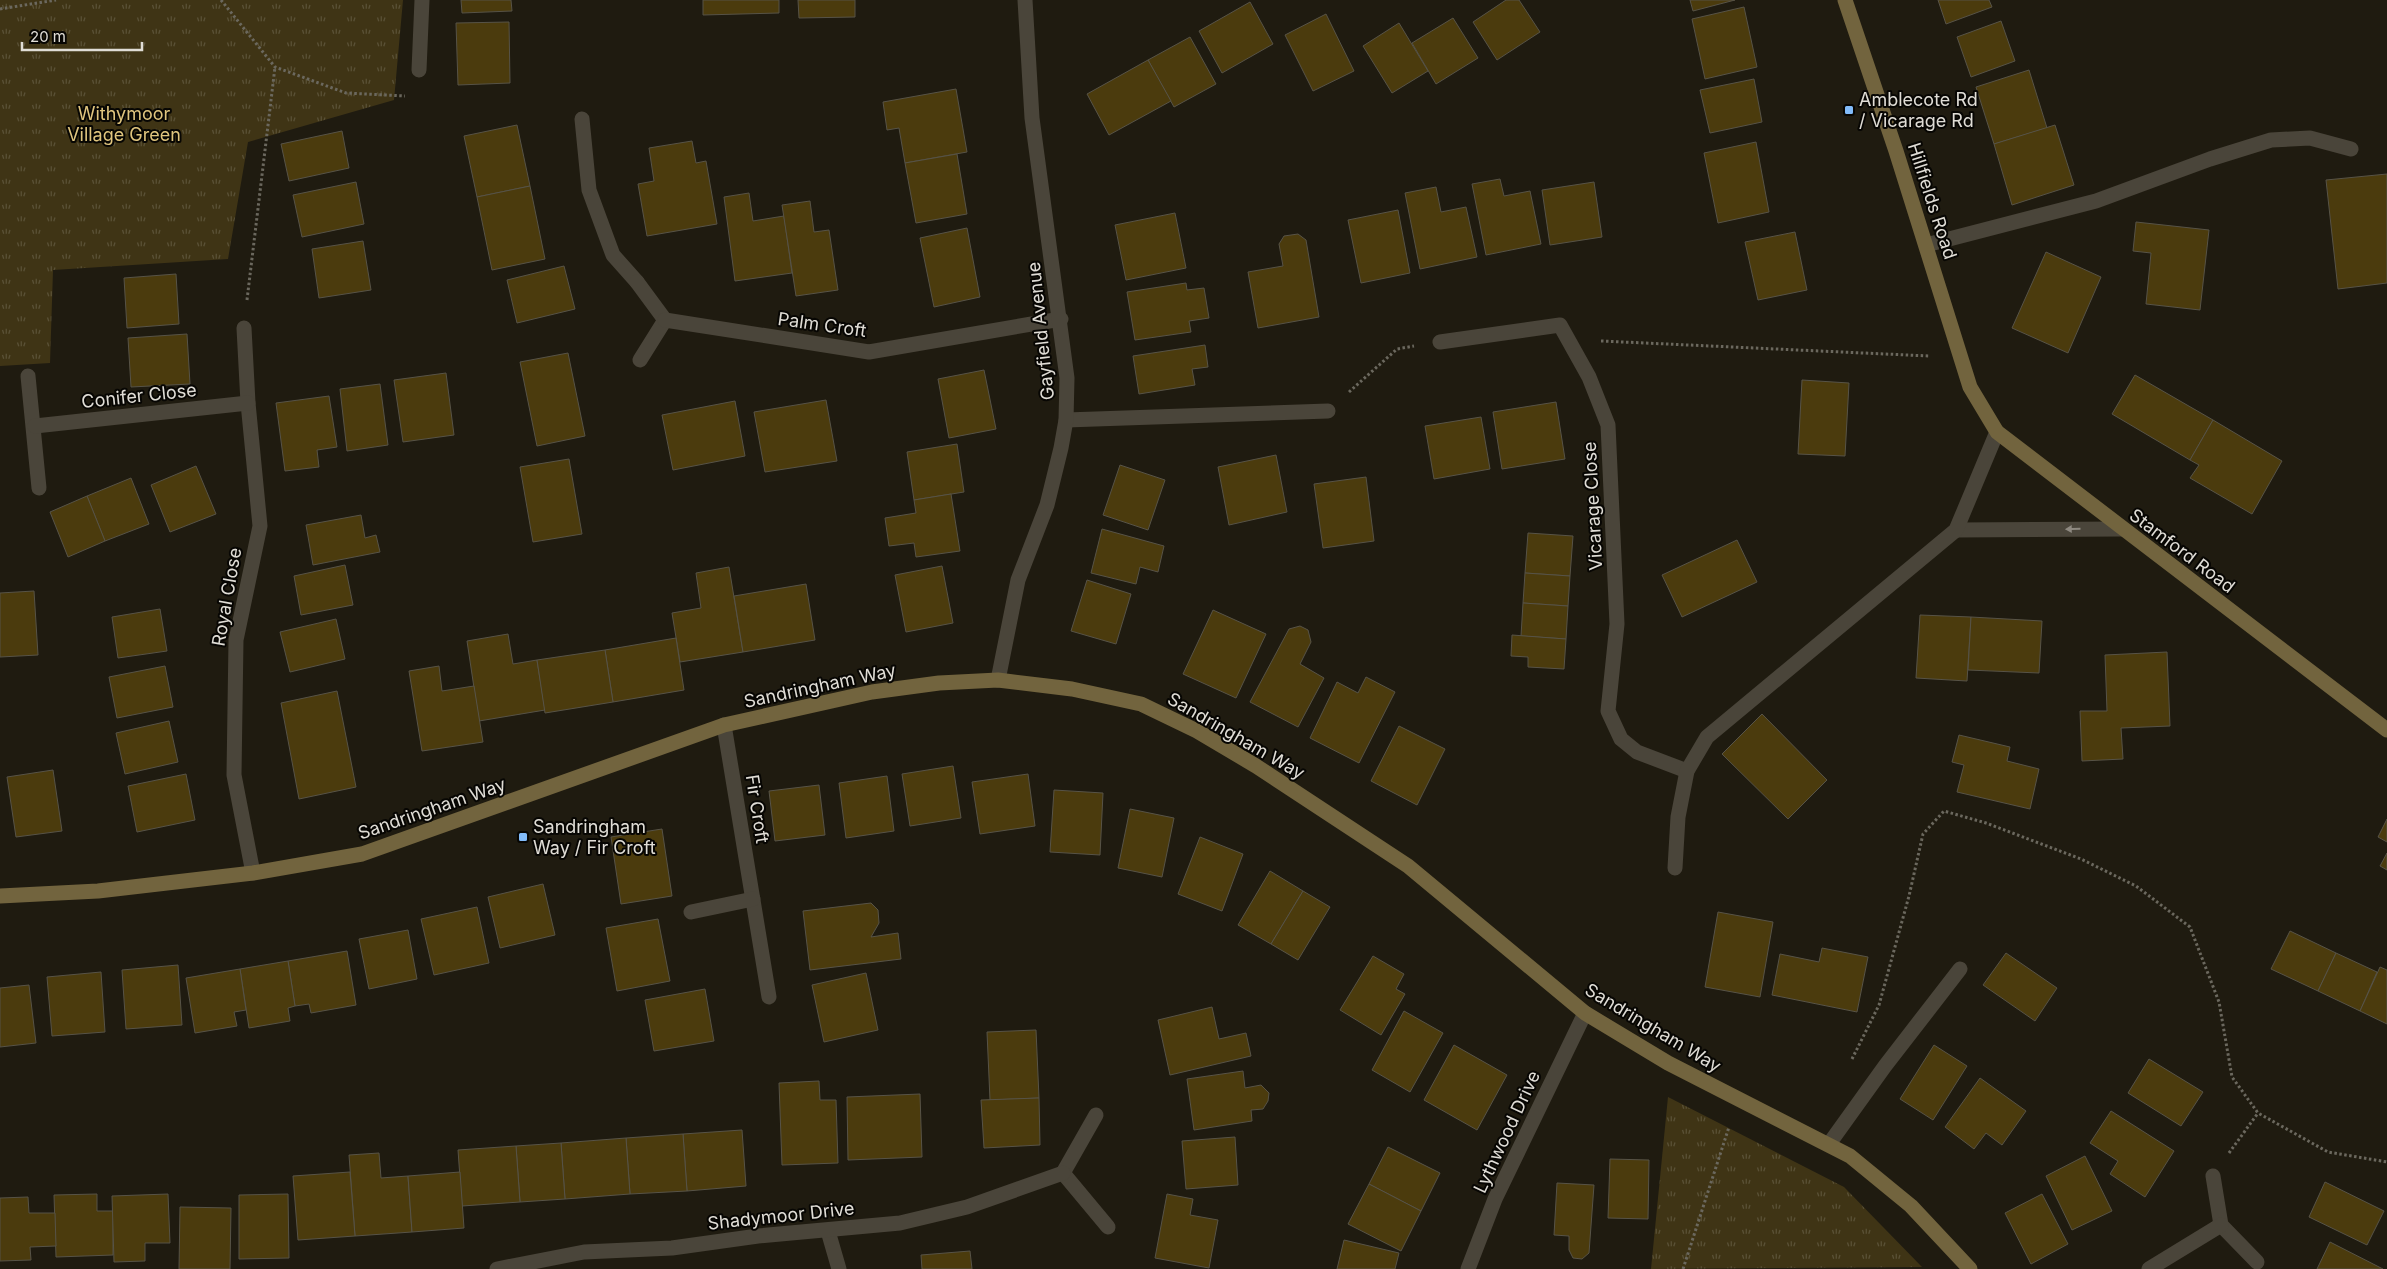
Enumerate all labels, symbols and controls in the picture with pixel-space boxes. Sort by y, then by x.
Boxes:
scale bar [22,20,142,52]
text: 20 m [30,27,66,46]
place label: Amblecote Rd / Vicarage Rd [1859,89,1978,131]
park label: Withymoor Village Green [67,103,181,145]
marker: Amblecote Rd / Vicarage Rd [1843,104,1855,116]
street label: Hillfields Road [1904,140,1961,262]
street label: Gayfield Avenue [1023,261,1058,401]
street label: Palm Croft [776,308,868,341]
street label: Conifer Close [80,379,198,412]
street label: Vicarage Close [1579,441,1606,571]
street label: Stamford Road [2126,504,2239,597]
one-way arrow [2064,525,2080,533]
street label: Royal Close [208,546,245,648]
street label: Sandringham Way [742,659,898,712]
street label: Sandringham Way [1164,688,1309,783]
street label: Sandringham Way [355,773,508,844]
street label: Fir Croft [742,773,773,845]
place label: Sandringham Way / Fir Croft [533,816,656,858]
marker: Sandringham Way / Fir Croft [517,831,529,843]
street label: Sandringham Way [1582,979,1725,1076]
street label: Lythwood Drive [1469,1067,1544,1196]
street label: Shadymoor Drive [707,1197,855,1234]

